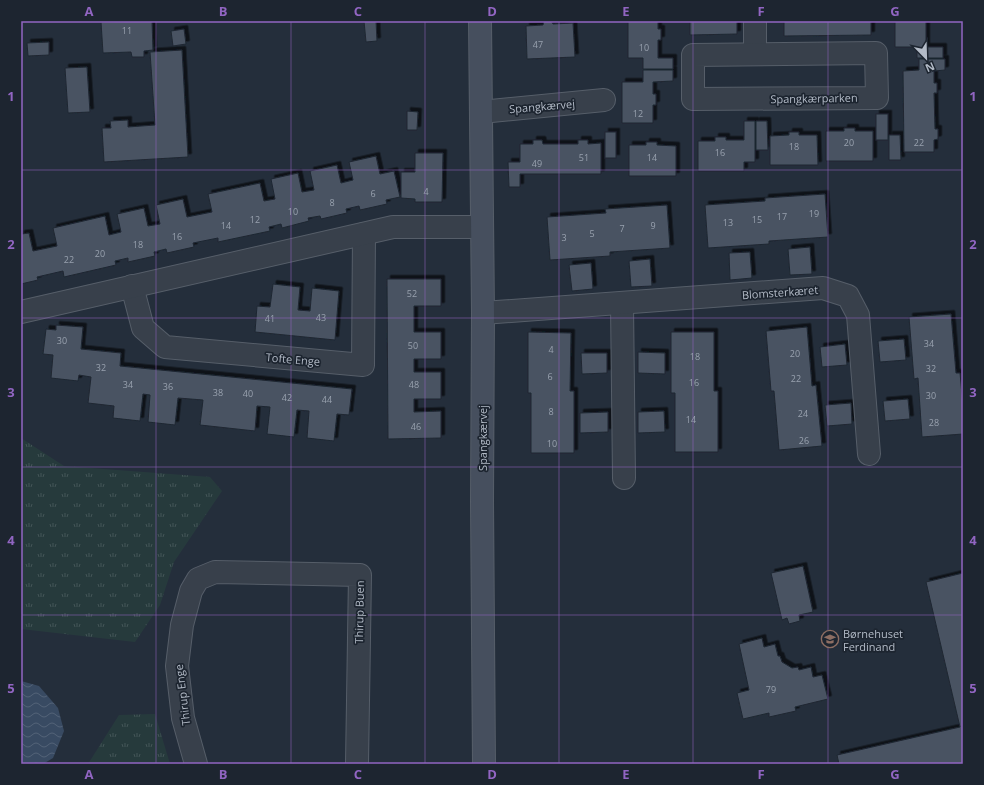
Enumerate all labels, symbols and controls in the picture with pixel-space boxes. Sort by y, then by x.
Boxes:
text: A [85,2,94,20]
text: B [219,2,228,20]
text: C [354,2,362,20]
text: D [487,2,497,20]
text: E [622,2,630,20]
text: F [757,2,765,20]
text: G [890,2,900,20]
house number: 11 [122,24,132,37]
house number: 47 [533,38,543,51]
north arrow [906,38,946,78]
house number: 10 [639,41,649,54]
text: N [923,59,937,76]
text: 1 [7,87,15,105]
text: 1 [969,87,977,105]
street label: Spangkærparken [770,90,858,106]
street label: Spangkærvej [509,96,575,116]
house number: 12 [633,107,643,120]
house number: 20 [844,136,854,149]
house number: 22 [914,136,924,149]
house number: 18 [789,140,799,153]
house number: 16 [715,146,725,159]
house number: 51 [579,151,589,164]
house number: 14 [647,151,657,164]
house number: 49 [532,157,542,170]
house number: 4 [423,185,429,198]
house number: 6 [370,187,376,200]
house number: 8 [329,196,335,209]
house number: 10 [288,205,298,218]
house number: 19 [809,207,819,220]
house number: 17 [777,210,787,223]
house number: 12 [250,213,260,226]
house number: 15 [752,213,762,226]
house number: 13 [723,216,733,229]
house number: 14 [221,219,231,232]
house number: 9 [650,219,656,232]
house number: 7 [619,222,625,235]
house number: 5 [589,227,595,240]
house number: 16 [172,230,182,243]
house number: 3 [561,231,567,244]
text: 2 [7,235,15,253]
text: 2 [969,235,977,253]
house number: 18 [133,238,143,251]
house number: 20 [95,247,105,260]
house number: 22 [64,253,74,266]
street label: Blomsterkæret [741,282,819,302]
house number: 52 [407,287,417,300]
house number: 43 [316,311,326,324]
house number: 41 [265,312,275,325]
house number: 30 [57,334,67,347]
house number: 34 [924,337,934,350]
house number: 50 [408,339,418,352]
house number: 4 [548,343,554,356]
house number: 20 [790,347,800,360]
street label: Tofte Enge [265,349,321,369]
house number: 18 [690,350,700,363]
house number: 32 [96,361,106,374]
house number: 32 [926,362,936,375]
house number: 6 [547,370,553,383]
house number: 22 [791,372,801,385]
house number: 16 [689,376,699,389]
house number: 34 [123,378,133,391]
house number: 48 [409,378,419,391]
house number: 36 [163,380,173,393]
text: 3 [7,383,15,401]
text: 3 [969,383,977,401]
house number: 38 [213,386,223,399]
house number: 40 [243,387,253,400]
house number: 30 [926,389,936,402]
house number: 42 [282,391,292,404]
house number: 44 [322,393,332,406]
street label: Spangkærvej [475,405,490,471]
house number: 8 [548,405,554,418]
house number: 24 [798,407,808,420]
house number: 14 [686,413,696,426]
house number: 28 [929,416,939,429]
house number: 46 [411,420,421,433]
house number: 26 [799,434,809,447]
house number: 10 [547,437,557,450]
text: 4 [7,531,15,549]
text: 4 [969,531,977,549]
street label: Thirup Buen [351,580,367,644]
place label: Børnehuset Ferdinand [843,626,903,654]
school or university icon: Børnehuset Ferdinand [820,629,840,649]
street label: Thirup Enge [171,664,193,726]
text: 5 [7,679,15,697]
text: 5 [969,679,977,697]
house number: 79 [766,683,776,696]
text: A [85,765,94,783]
text: B [219,765,228,783]
text: C [354,765,362,783]
text: D [487,765,497,783]
text: E [622,765,630,783]
text: F [757,765,765,783]
text: G [890,765,900,783]

